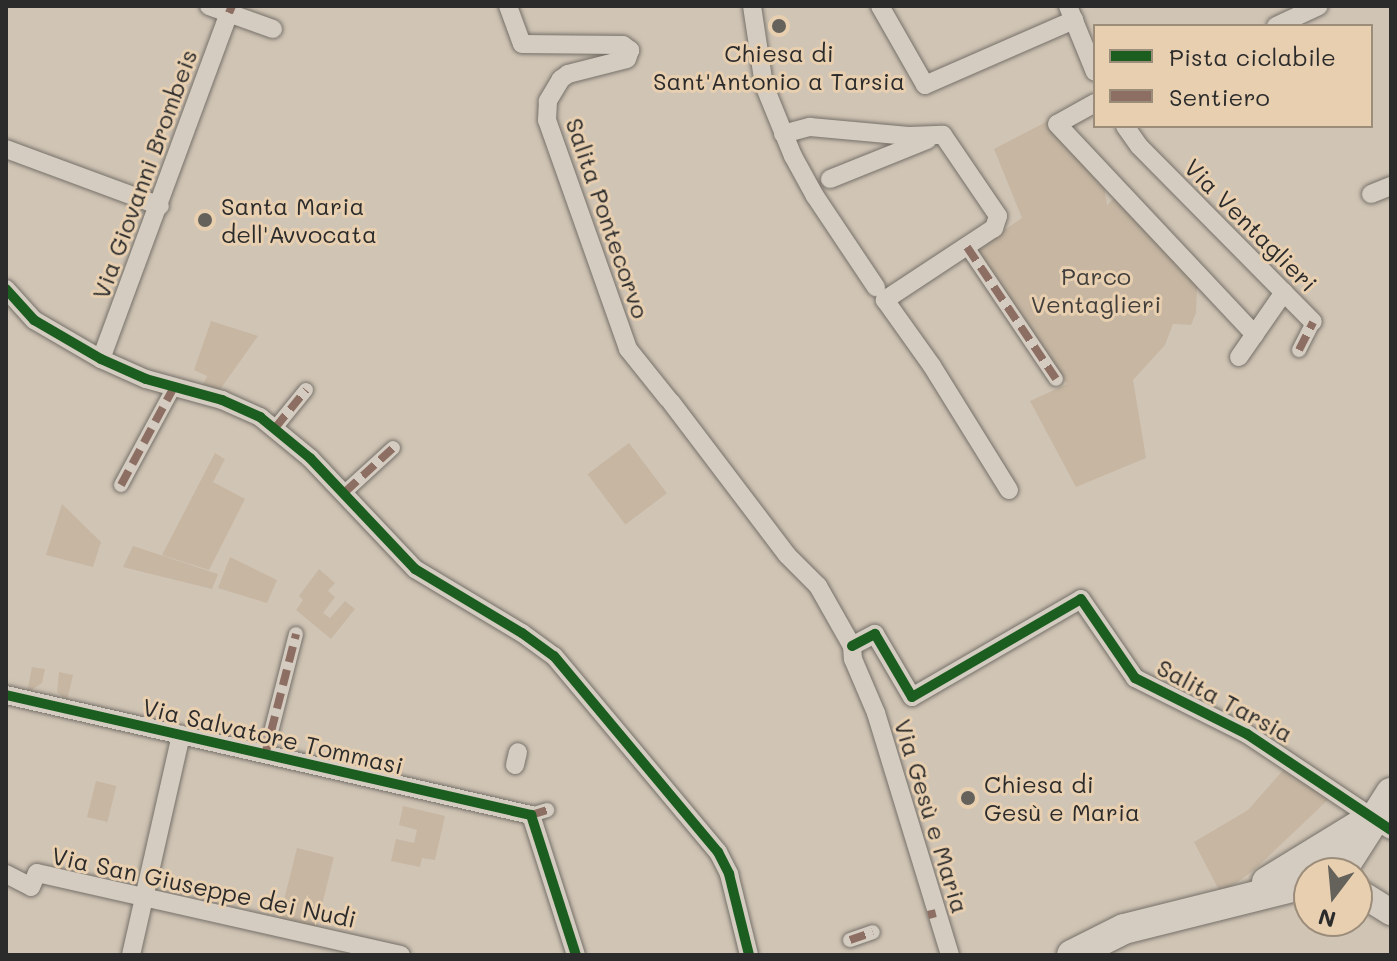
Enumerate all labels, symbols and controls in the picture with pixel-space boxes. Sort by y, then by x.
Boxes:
marker: Chiesa di Sant'Antonio a Tarsia [770,17,788,35]
legend [1093,24,1373,128]
place label: Chiesa di Sant'Antonio a Tarsia [653,39,905,95]
text: Pista ciclabile [1169,41,1336,72]
street label: Via Giovanni Brombeis [85,45,203,303]
text: Sentiero [1169,81,1270,112]
street label: Salita Pontecorvo [560,114,656,322]
street label: Via Ventaglieri [1179,153,1323,297]
place label: Santa Maria dell'Avvocata [221,192,377,248]
marker: Santa Maria dell'Avvocata [196,211,214,229]
park label: Parco Ventaglieri [1031,262,1161,318]
street label: Salita Tarsia [1152,652,1298,748]
street label: Via Salvatore Tommasi [140,692,406,780]
street label: Via Gesù e Maria [889,715,975,917]
place label: Chiesa di Gesù e Maria [984,770,1140,826]
marker: Chiesa di Gesù e Maria [959,789,977,807]
street label: Via San Giuseppe dei Nudi [49,841,359,933]
north arrow [1293,857,1373,937]
text: N [1315,902,1339,935]

